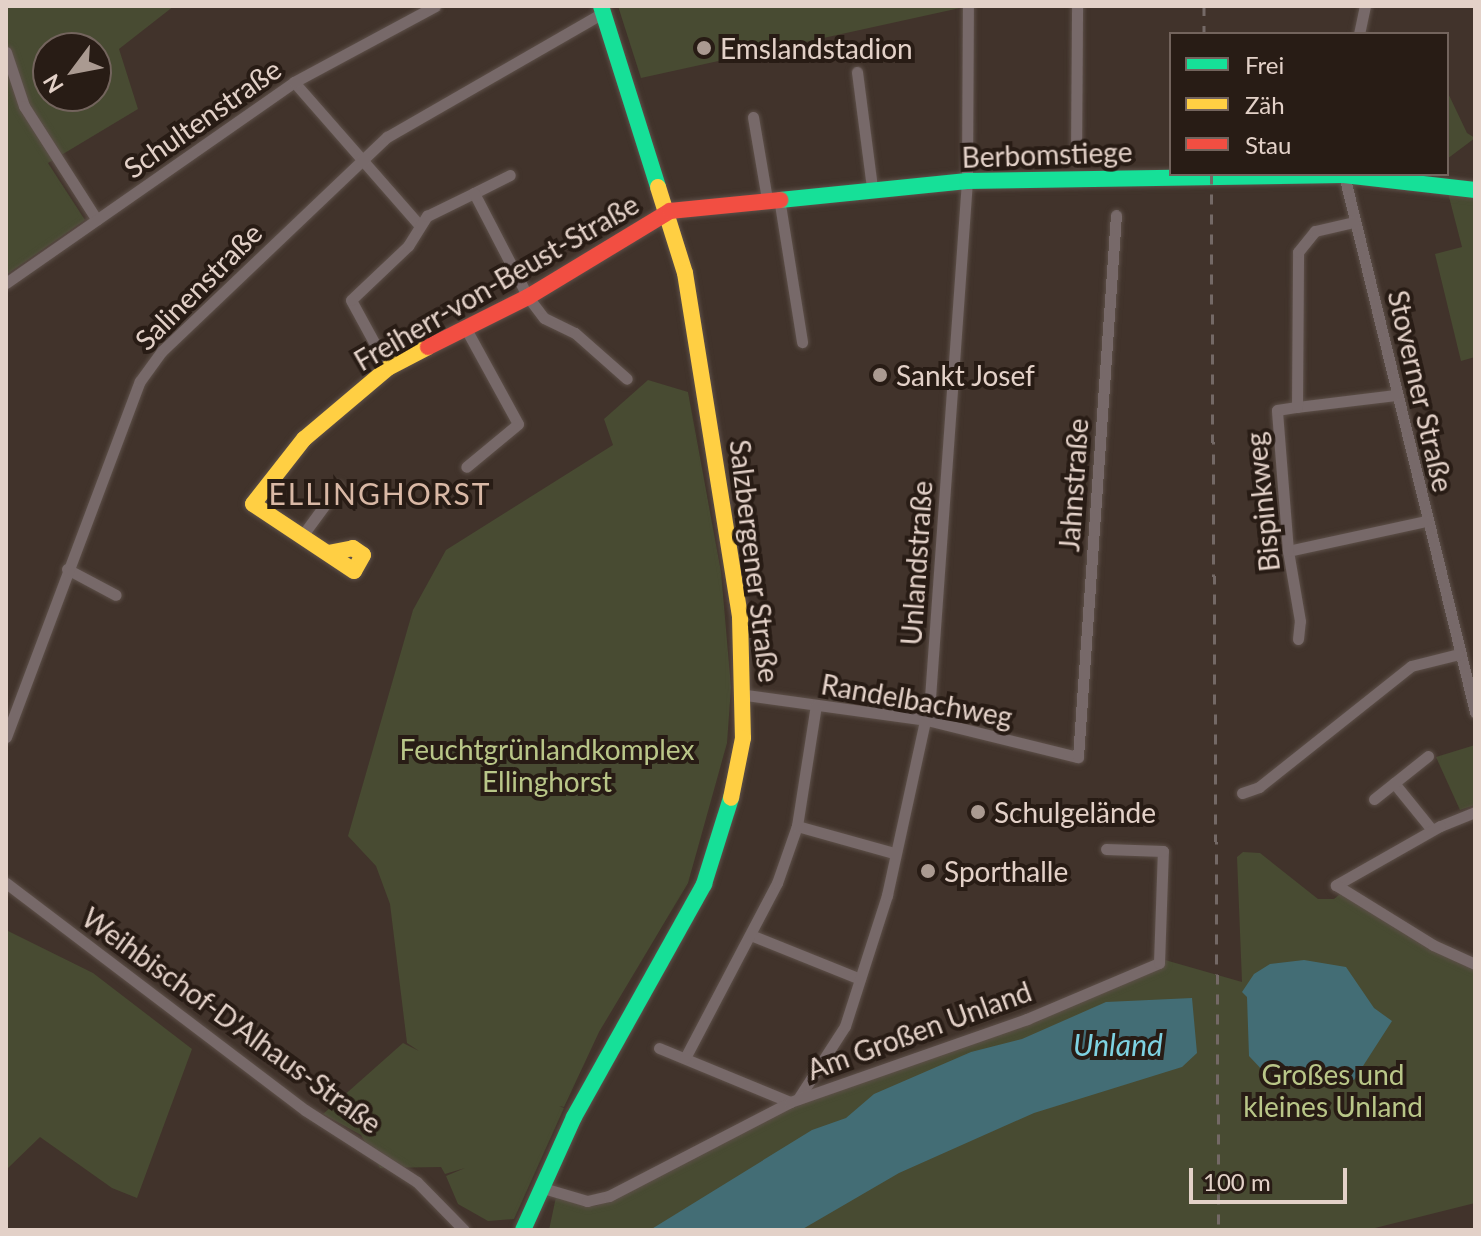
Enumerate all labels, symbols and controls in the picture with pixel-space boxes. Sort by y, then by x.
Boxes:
place label: Emslandstadion [720,31,913,65]
north arrow [32,32,112,112]
legend [1169,32,1449,176]
marker: Emslandstadion [695,39,713,57]
text: Frei [1245,50,1284,79]
street label: Schultenstraße [117,52,287,184]
text: N [37,70,69,98]
text: Zäh [1245,90,1285,119]
text: Stau [1245,130,1291,159]
street label: Berbomstiege [961,134,1133,174]
street label: Freiherr-von-Beust-Straße [348,187,644,377]
street label: Salinenstraße [128,216,268,356]
street label: Stoverner Straße [1381,287,1461,495]
place label: Sankt Josef [896,358,1036,392]
marker: Sankt Josef [871,366,889,384]
street label: Jahnstraße [1052,417,1094,553]
street label: Bispinkweg [1238,431,1286,573]
street label: Salzbergener Straße [723,437,787,685]
district label: ELLINGHORST [268,475,492,511]
street label: Unlandstraße [893,480,939,646]
street label: Randelbachweg [819,667,1015,733]
park label: Feuchtgrünlandkomplex Ellinghorst [400,732,694,798]
place label: Schulgelände [994,795,1156,829]
marker: Schulgelände [969,803,987,821]
place label: Sporthalle [944,854,1068,888]
marker: Sporthalle [919,862,937,880]
street label: Weihbischof-D'Alhaus-Straße [76,900,388,1140]
street label: Am Großen Unland [802,974,1036,1086]
water label: Unland [1073,1026,1163,1062]
park label: Großes und kleines Unland [1243,1057,1423,1123]
scale bar [1193,1152,1351,1202]
text: 100 m [1203,1167,1271,1196]

